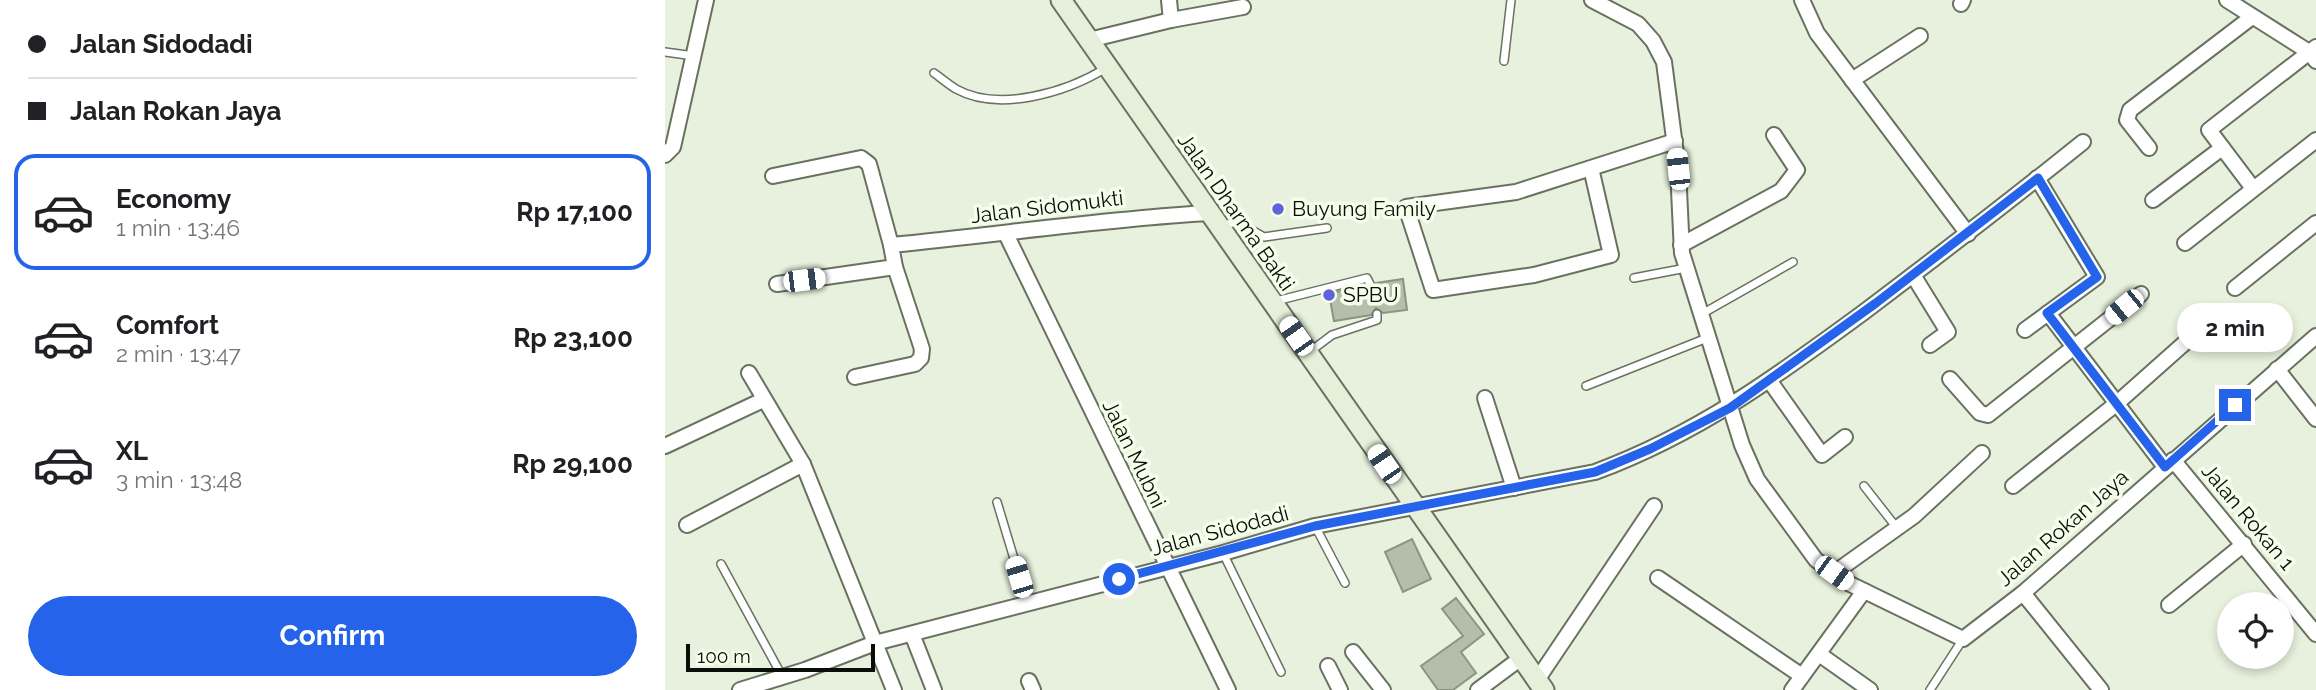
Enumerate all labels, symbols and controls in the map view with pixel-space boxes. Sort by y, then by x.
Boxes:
text: Jalan Sidodadi [70,29,253,59]
text: Jalan Rokan Jaya [70,96,281,126]
street label: Jalan Dharma Bakti [1173,128,1300,295]
car [1666,147,1691,191]
icon: car [32,181,95,244]
text: Economy [116,184,231,214]
street label: Jalan Sidomukti [969,185,1125,228]
place label: Buyung Family [1292,196,1436,221]
text: Rp 17,100 [516,197,633,227]
marker: Buyung Family [1270,201,1286,217]
text: 1 min · 13:46 [116,214,240,241]
car [782,267,827,293]
place label: SPBU [1343,282,1399,307]
car [2102,286,2147,328]
marker: SPBU [1321,287,1337,303]
callout: 2 min [2177,304,2293,352]
icon: car [32,307,95,370]
text: Comfort [116,310,219,340]
car [1276,313,1317,359]
text: 2 min [2205,314,2265,341]
text: Rp 23,100 [513,323,633,353]
text: 2 min · 13:47 [116,340,241,367]
route end [2219,389,2251,421]
street label: Jalan Mubni [1098,396,1171,512]
icon: car [32,433,95,496]
text: XL [116,436,148,466]
car [1364,441,1405,487]
text: Rp 29,100 [512,449,633,479]
street label: Jalan Rokan 1 [2197,458,2300,575]
street label: Jalan Rokan Jaya [1992,464,2133,591]
text: 3 min · 13:48 [116,466,242,493]
street label: Jalan Sidodadi [1148,500,1291,561]
car [1811,552,1858,594]
car [1003,554,1036,600]
route start [1103,563,1135,595]
map controls [2217,592,2294,669]
button: locate [2217,592,2294,669]
button: Confirm [28,596,637,676]
scale bar [686,641,875,673]
text: 100 m [697,645,751,667]

